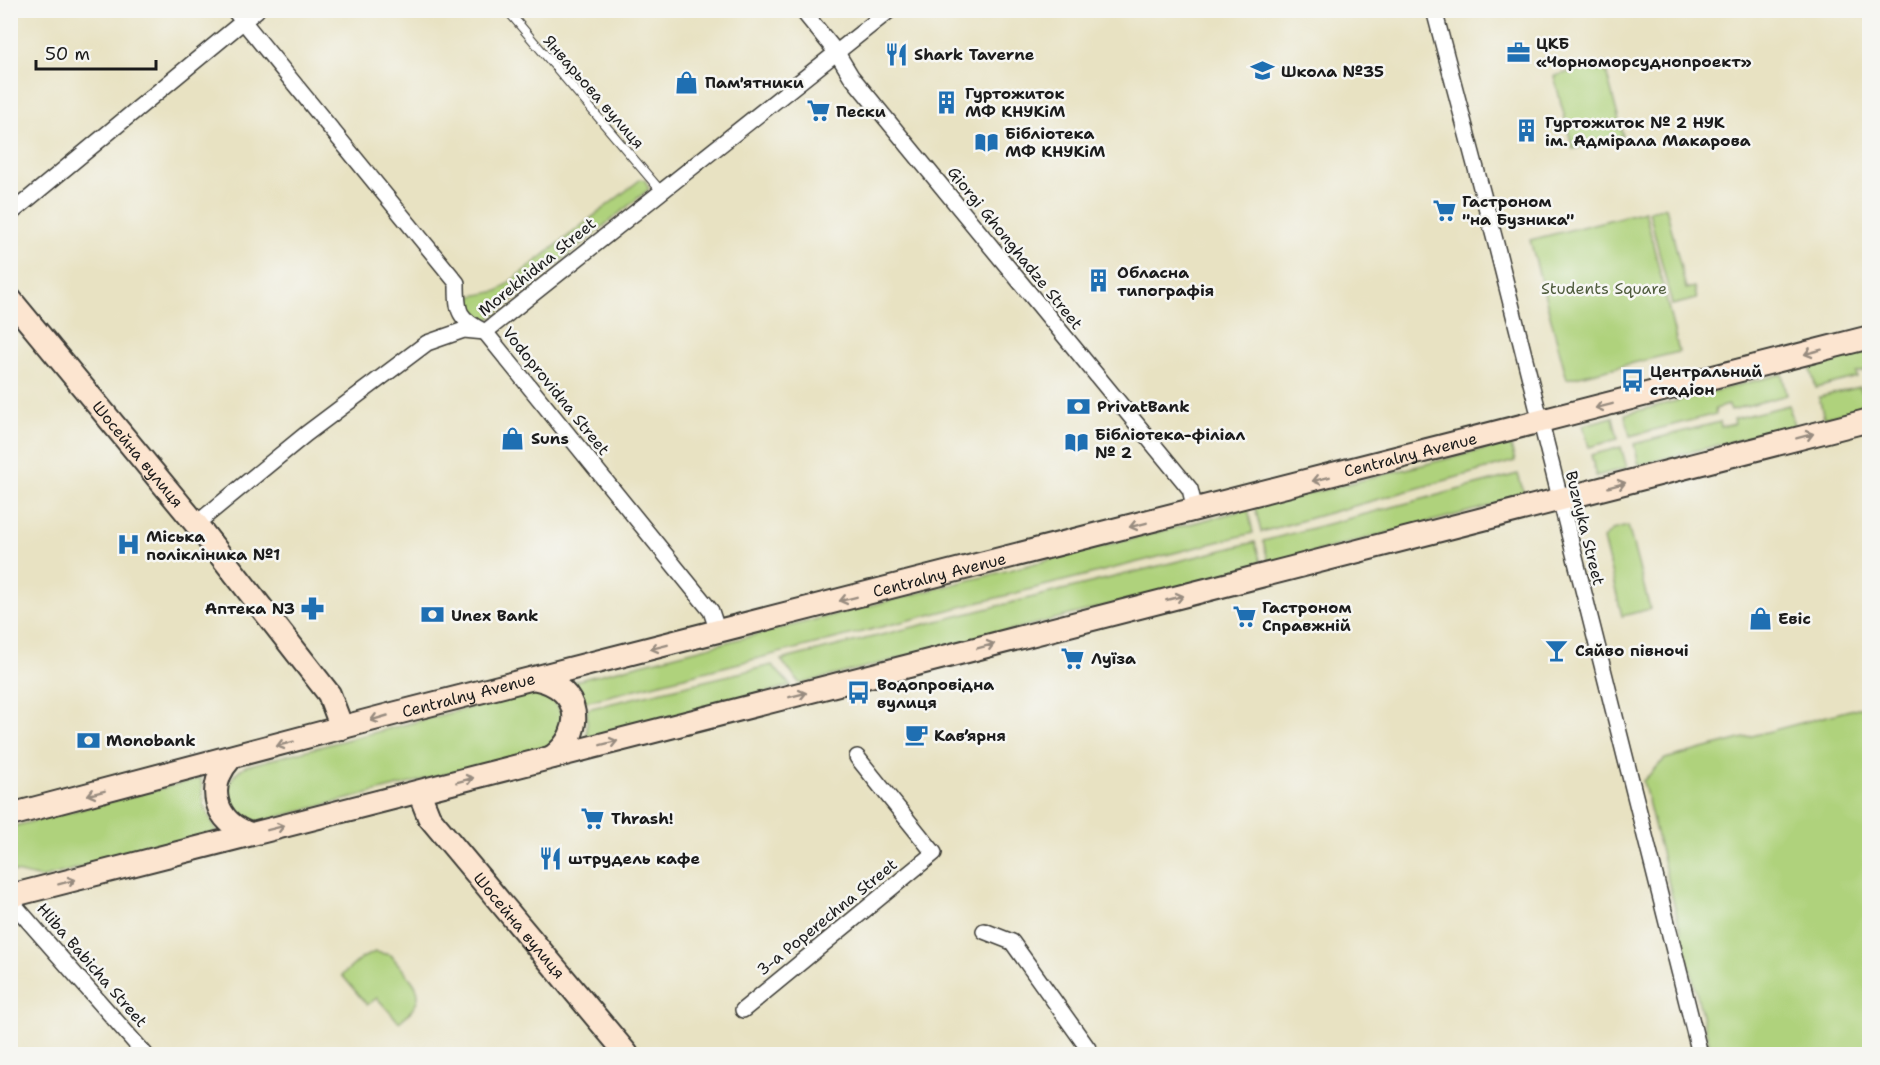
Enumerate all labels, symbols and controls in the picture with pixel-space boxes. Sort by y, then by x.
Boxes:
street label: Январьова вулиця [539,31,649,153]
scale bar [36,33,156,71]
place label: ЦКБ «Чорноморсуднопроект» [1536,33,1752,72]
office icon: ЦКБ «Чорноморсуднопроект» [1505,39,1531,65]
restaurant icon: Shark Taverne [883,41,909,67]
text: 50 m [45,42,90,66]
place label: Shark Taverne [914,44,1035,65]
school or university icon: Школа №35 [1250,58,1276,84]
place label: Школа №35 [1281,61,1384,82]
shop icon: Пам'ятники [674,69,700,95]
place label: Пам'ятники [705,72,804,93]
place label: Гуртожиток МФ КНУКіМ [965,83,1066,122]
building icon: Гуртожиток МФ КНУКіМ [934,89,960,115]
supermarket icon: Пески [805,98,831,124]
place label: Пески [836,101,886,122]
place label: Гуртожиток № 2 НУК ім. Адмірала Макарова [1545,112,1751,151]
building icon: Гуртожиток № 2 НУК ім. Адмірала Макарова [1514,118,1540,144]
place label: Бібліотека МФ КНУКіМ [1005,123,1106,162]
library icon: Бібліотека МФ КНУКіМ [974,129,1000,155]
street label: Giorgi Ghonghadze Street [943,162,1087,334]
place label: Гастроном "на Бузника" [1462,191,1574,230]
supermarket icon: Гастроном "на Бузника" [1431,197,1457,223]
street label: Morekhidna Street [474,213,600,321]
place label: Обласна типографія [1117,262,1214,301]
building icon: Обласна типографія [1086,268,1112,294]
park label: Students Square [1541,278,1667,299]
street label: Vodoprovidna Street [498,323,614,459]
one-way arrow [1804,347,1823,358]
place label: Центральний стадіон [1650,361,1762,400]
bus stop icon: Центральний стадіон [1619,367,1645,393]
bank icon: PrivatBank [1066,393,1092,419]
street label: Шосейна вулиця [88,396,188,512]
place label: PrivatBank [1097,396,1190,417]
one-way arrow [1595,401,1614,412]
place label: Бібліотека-філіал № 2 [1095,424,1245,463]
shop icon: Suns [500,425,526,451]
street label: Centralny Avenue [1341,427,1479,481]
place label: Suns [531,428,569,449]
library icon: Бібліотека-філіал № 2 [1064,430,1090,456]
one-way arrow [1796,430,1815,442]
street label: Buznyka Street [1561,469,1609,587]
one-way arrow [1311,473,1330,485]
one-way arrow [1607,479,1626,491]
one-way arrow [1129,519,1148,531]
place label: Міська полікліника №1 [146,526,280,565]
hospital icon: Міська полікліника №1 [115,532,141,558]
street label: Centralny Avenue [870,547,1008,602]
one-way arrow [1166,592,1185,603]
one-way arrow [838,593,857,605]
pharmacy icon: Аптека N3 [300,595,326,621]
place label: Гастроном Справжній [1262,597,1352,636]
place label: Аптека N3 [205,598,295,619]
bank icon: Unex Bank [420,602,446,628]
supermarket icon: Гастроном Справжній [1231,603,1257,629]
place label: Unex Bank [451,605,539,626]
shop icon: Евіс [1747,605,1773,631]
place label: Евіс [1778,608,1811,629]
bar icon: Сяйво півночі [1544,637,1570,663]
one-way arrow [977,640,996,651]
place label: Сяйво півночі [1575,640,1689,661]
one-way arrow [650,642,669,654]
supermarket icon: Луїза [1060,645,1086,671]
place label: Луїза [1091,648,1136,669]
street label: Centralny Avenue [400,668,537,722]
place label: Водопровідна вулиця [877,674,994,713]
bus stop icon: Водопровідна вулиця [846,680,872,706]
one-way arrow [788,689,807,700]
one-way arrow [370,713,389,724]
cafe icon: Кав’ярня [903,722,929,748]
place label: Кав’ярня [934,725,1006,746]
bank icon: Monobank [75,727,101,753]
place label: Monobank [106,730,196,751]
one-way arrow [599,736,618,748]
one-way arrow [276,739,295,750]
one-way arrow [455,773,474,785]
one-way arrow [87,787,106,799]
supermarket icon: Thrash! [580,805,606,831]
place label: Thrash! [611,808,674,829]
one-way arrow [266,821,285,833]
restaurant icon: штрудель кафе [537,845,563,871]
place label: штрудель кафе [568,848,700,869]
street label: 3-a Poperechna Street [753,854,901,980]
street label: Шосейна вулиця [469,868,570,983]
one-way arrow [57,876,76,887]
street label: Hliba Babicha Street [32,898,152,1032]

